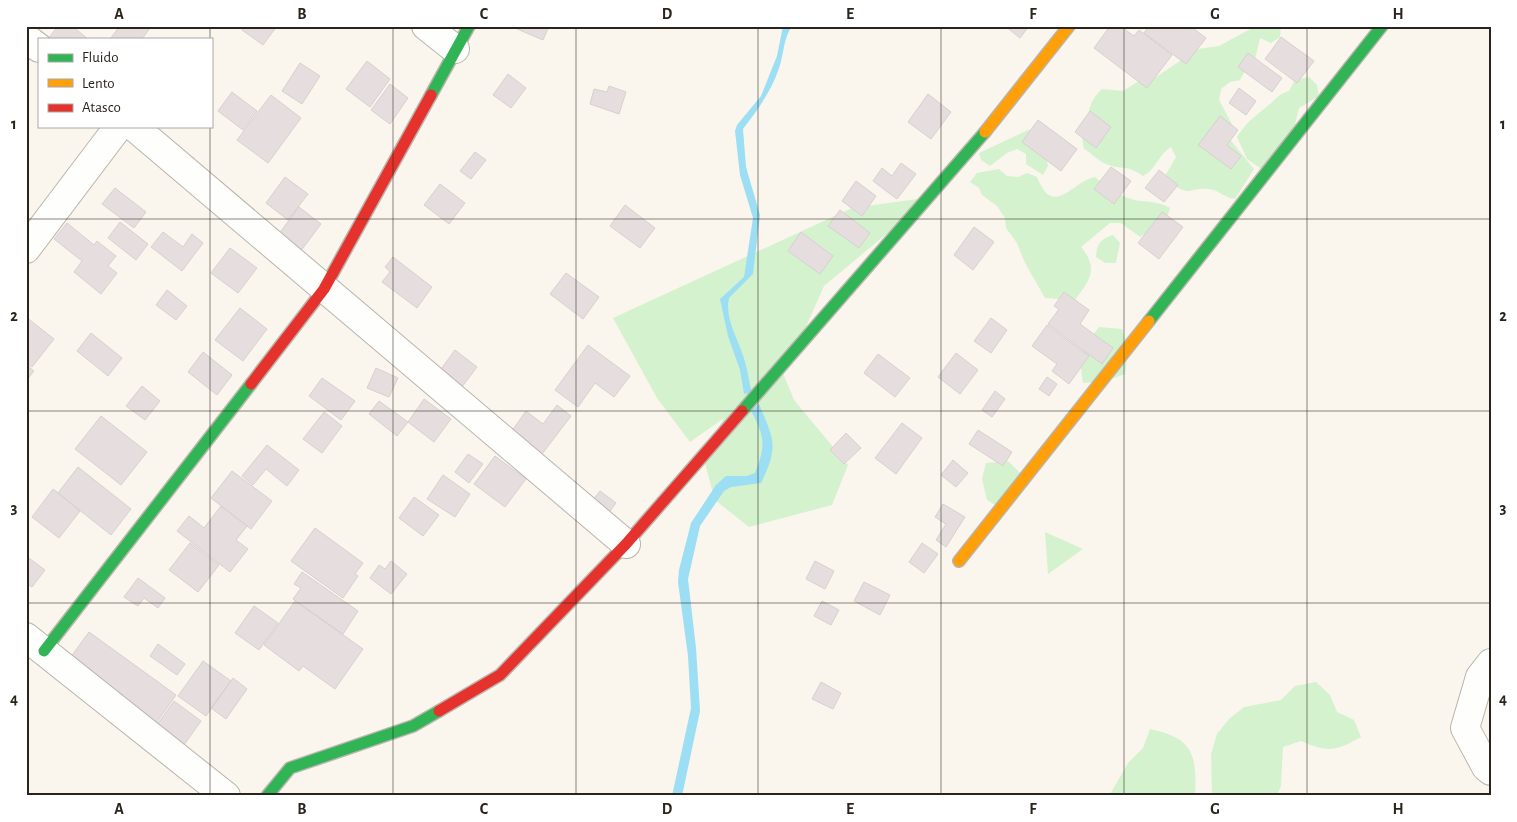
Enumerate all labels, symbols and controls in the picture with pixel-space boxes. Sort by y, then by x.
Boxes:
text: A [114,6,124,22]
text: B [297,6,307,22]
text: C [480,6,489,22]
text: D [662,6,673,22]
text: E [846,6,854,22]
text: F [1029,6,1037,22]
text: G [1210,6,1220,22]
text: H [1392,6,1404,22]
legend [38,38,212,128]
text: Fluido [82,50,119,65]
text: Lento [82,76,115,91]
text: Atasco [82,100,121,115]
text: 1 [11,116,17,132]
text: 1 [1500,116,1506,132]
text: 2 [10,308,18,324]
text: 2 [1499,308,1507,324]
text: 3 [11,500,18,516]
text: 3 [1500,500,1507,516]
text: 4 [10,691,18,707]
text: 4 [1499,691,1507,707]
text: A [114,801,124,817]
text: B [297,801,307,817]
text: C [480,801,489,817]
text: D [662,801,673,817]
text: E [846,801,854,817]
text: F [1029,801,1037,817]
text: G [1210,801,1220,817]
text: H [1392,801,1404,817]

